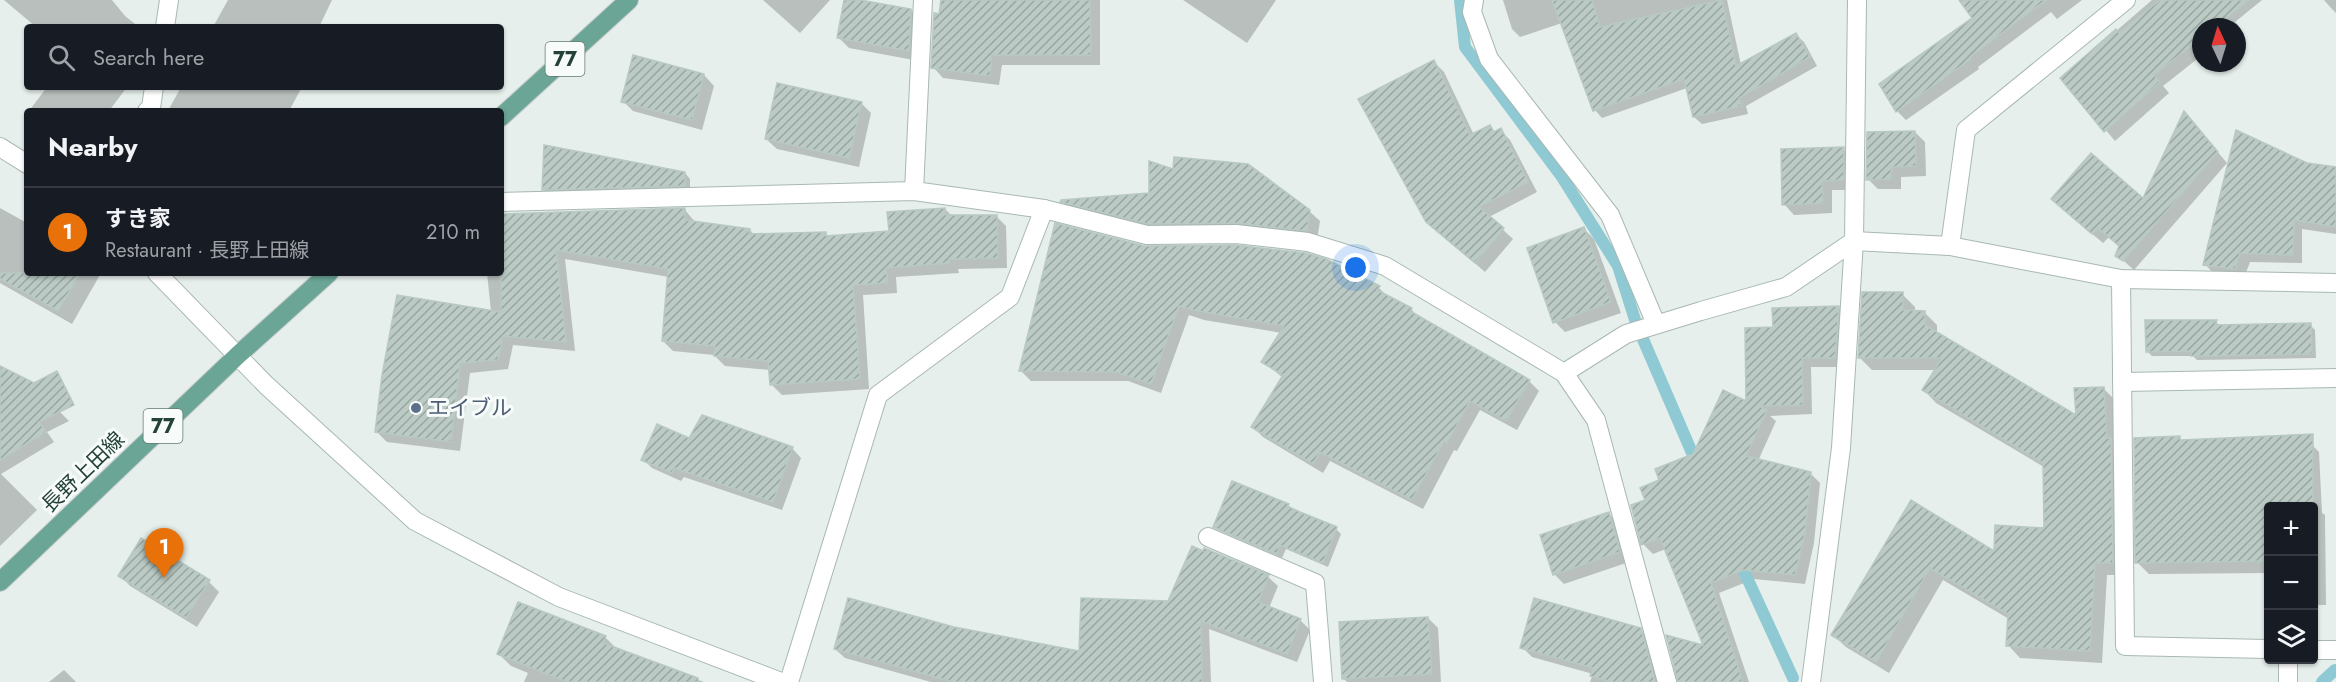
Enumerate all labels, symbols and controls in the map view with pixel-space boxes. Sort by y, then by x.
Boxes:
north arrow [2192,18,2246,72]
search box [24,24,504,90]
icon: search [45,41,78,74]
text: Search here [93,41,204,73]
road number: 77 [546,42,584,76]
text: Nearby [48,128,137,166]
text: すき家 [105,202,171,234]
text: 1 [62,218,73,247]
text: 210 m [426,218,480,247]
text: Restaurant · 長野上田線 [105,236,309,265]
your location [1341,253,1370,282]
place label: エイブル [428,393,512,423]
marker: エイブル [409,401,423,415]
road number: 77 [144,409,182,443]
street label: 長野上田線 [35,425,131,519]
map controls [2264,502,2318,664]
button: + [2264,502,2318,556]
pin: 1 [144,528,184,578]
button: − [2264,556,2318,610]
button: layers [2264,610,2318,664]

